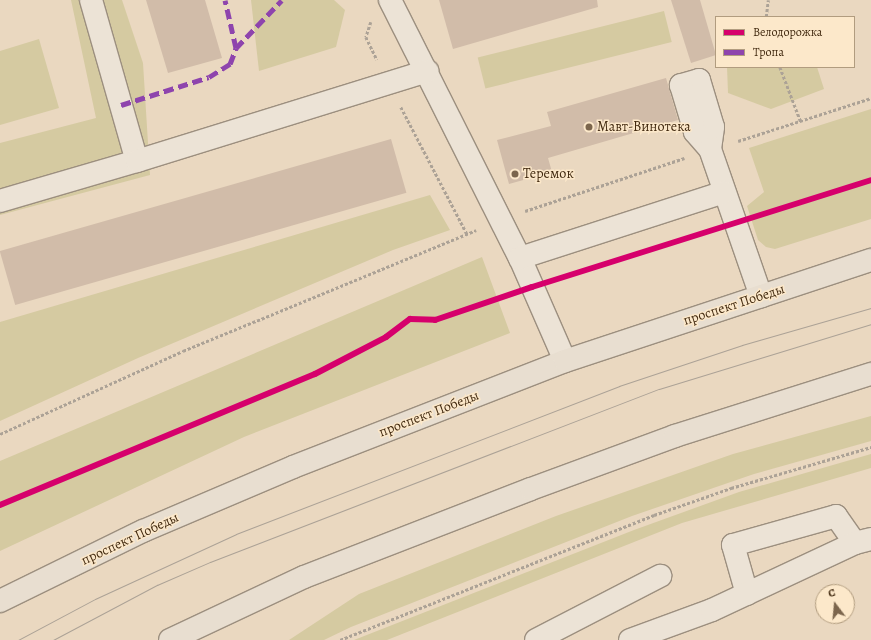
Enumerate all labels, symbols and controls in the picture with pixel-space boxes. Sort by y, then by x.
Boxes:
legend [715,16,855,68]
text: Велодорожка [753,24,822,40]
text: Тропа [753,44,784,60]
place label: Мавт-Винотека [597,119,691,135]
marker: Мавт-Винотека [584,122,594,132]
place label: Теремок [523,166,574,182]
marker: Теремок [510,169,520,179]
street label: проспект Победы [681,281,787,329]
street label: проспект Победы [377,387,481,441]
street label: проспект Победы [79,509,181,569]
north arrow [815,584,855,624]
text: С [827,585,837,601]

